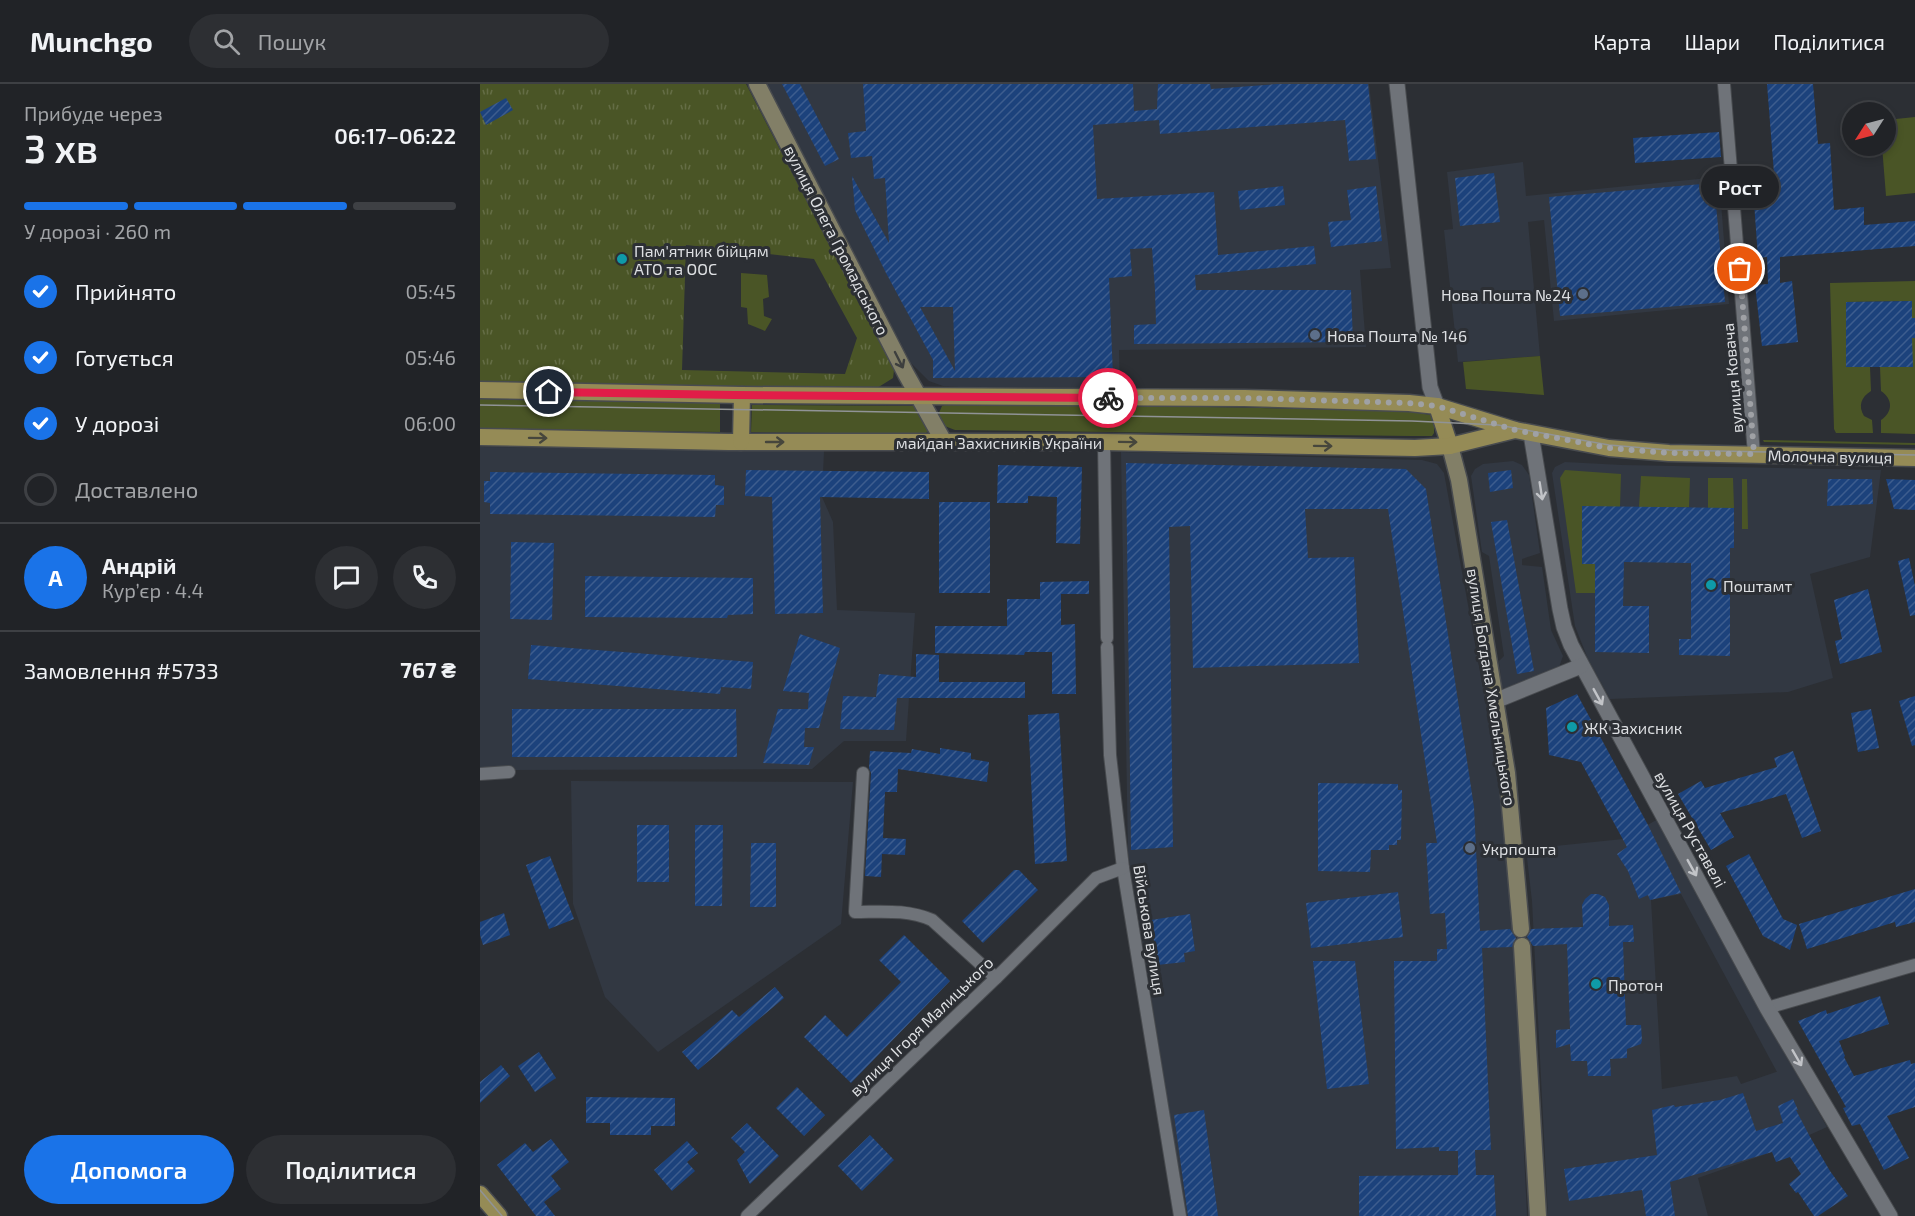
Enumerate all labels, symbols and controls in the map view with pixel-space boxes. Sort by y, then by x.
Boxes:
search box [189,14,609,68]
text: Munchgo [30,24,153,58]
icon: search [210,25,243,58]
text: Пошук [258,28,326,54]
text: Карта [1593,29,1651,54]
text: Шари [1684,29,1740,54]
text: Поділитися [1773,29,1885,54]
text: Прибуде через [24,101,163,125]
north arrow [1842,102,1896,156]
map controls [1842,102,1896,156]
text: 06:17–06:22 [334,122,456,148]
text: 3 хв [24,124,98,171]
street label: вулиця Олега Громадського [780,142,893,338]
callout: Рост [1701,167,1779,209]
text: Рост [1718,175,1762,199]
text: У дорозі · 260 m [24,219,171,243]
place label: Пам'ятник бійцям АТО та ООС [634,241,769,278]
pin [1714,243,1765,294]
marker: Пам'ятник бійцям АТО та ООС [615,252,629,266]
icon: bag [1723,252,1756,285]
icon: check [24,275,57,308]
text: Прийнято [75,278,176,304]
text: 05:45 [405,279,456,303]
place label: Нова Пошта №24 [1441,285,1571,304]
marker: Нова Пошта №24 [1576,287,1590,301]
street label: вулиця Ковача [1718,322,1747,434]
place label: Нова Пошта № 146 [1327,326,1467,345]
marker: Нова Пошта № 146 [1308,328,1322,342]
icon: check [24,341,57,374]
text: Готується [75,344,174,370]
text: 05:46 [405,345,456,369]
one-way arrow [894,351,906,369]
pin [523,366,574,417]
courier [1078,368,1138,428]
icon: home [532,375,565,408]
icon: bike [1092,382,1125,415]
icon: check [24,407,57,440]
text: У дорозі [75,410,159,436]
text: 06:00 [404,411,456,435]
one-way arrow [528,432,548,444]
street label: майдан Захисників України [896,433,1102,452]
one-way arrow [765,436,785,448]
one-way arrow [1118,436,1138,448]
one-way arrow [1313,440,1333,452]
street label: Молочна вулиця [1767,445,1893,468]
text: Доставлено [75,476,198,502]
one-way arrow [1536,481,1547,501]
button: chat [315,546,378,609]
button: phone [393,546,456,609]
text: Андрій [102,552,176,578]
text: А [48,564,63,590]
street label: вулиця Богдана Хмельницького [1463,567,1520,807]
place label: Поштамт [1723,576,1792,595]
text: Кур’єр · 4.4 [102,578,204,602]
marker: Поштамт [1704,578,1718,592]
text: 767 ₴ [400,656,456,682]
text: Замовлення #5733 [24,657,219,683]
one-way arrow [1593,688,1604,706]
place label: ЖК Захисник [1584,718,1683,737]
marker: ЖК Захисник [1565,720,1579,734]
street label: вулиця Руставелі [1650,768,1731,891]
place label: Укрпошта [1482,839,1556,858]
marker: Укрпошта [1463,841,1477,855]
one-way arrow [1686,859,1698,876]
street label: Військова вулиця [1129,863,1170,997]
street label: вулиця Ігоря Малицького [845,952,997,1100]
place label: Протон [1608,975,1663,994]
marker: Протон [1589,977,1603,991]
one-way arrow [1791,1049,1803,1066]
button: Допомога [24,1135,234,1204]
button: Поділитися [246,1135,456,1204]

